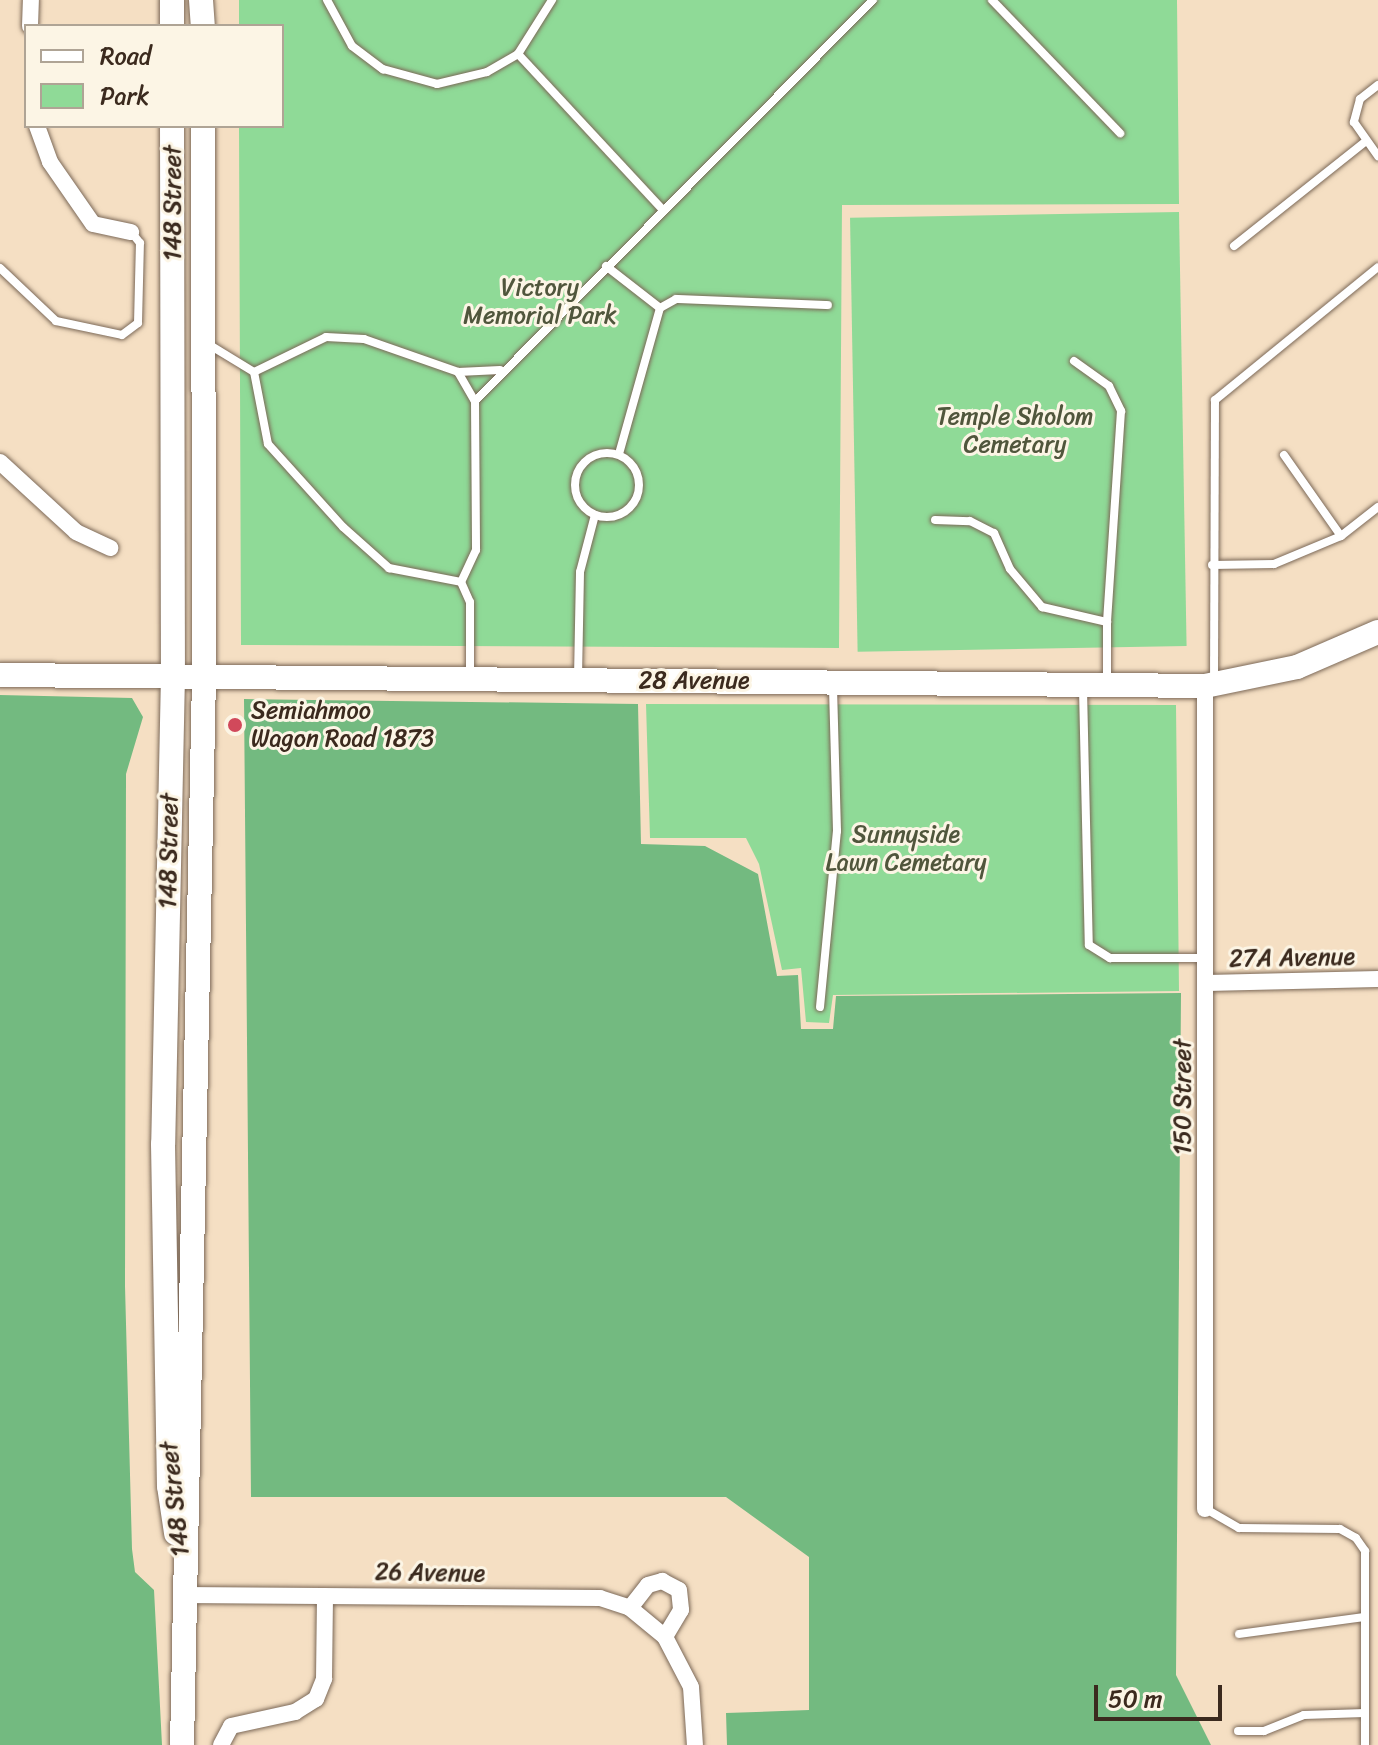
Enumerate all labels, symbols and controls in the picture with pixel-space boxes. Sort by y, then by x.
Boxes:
legend [24,24,284,128]
text: Road [100,35,151,77]
text: Park [100,75,149,117]
street label: 148 Street [159,145,187,261]
park label: Victory Memorial Park [463,274,617,330]
park label: Temple Sholom Cemetary [936,403,1094,459]
street label: 28 Avenue [638,667,750,695]
place label: Semiahmoo Wagon Road 1873 [251,697,434,753]
marker: Semiahmoo Wagon Road 1873 [226,716,244,734]
street label: 148 Street [154,793,184,909]
park label: Sunnyside Lawn Cemetary [825,821,987,877]
street label: 27A Avenue [1229,943,1355,973]
street label: 150 Street [1169,1039,1197,1155]
street label: 148 Street [155,1440,195,1558]
street label: 26 Avenue [375,1558,485,1588]
scale bar [1098,1669,1226,1719]
text: 50 m [1108,1678,1163,1720]

